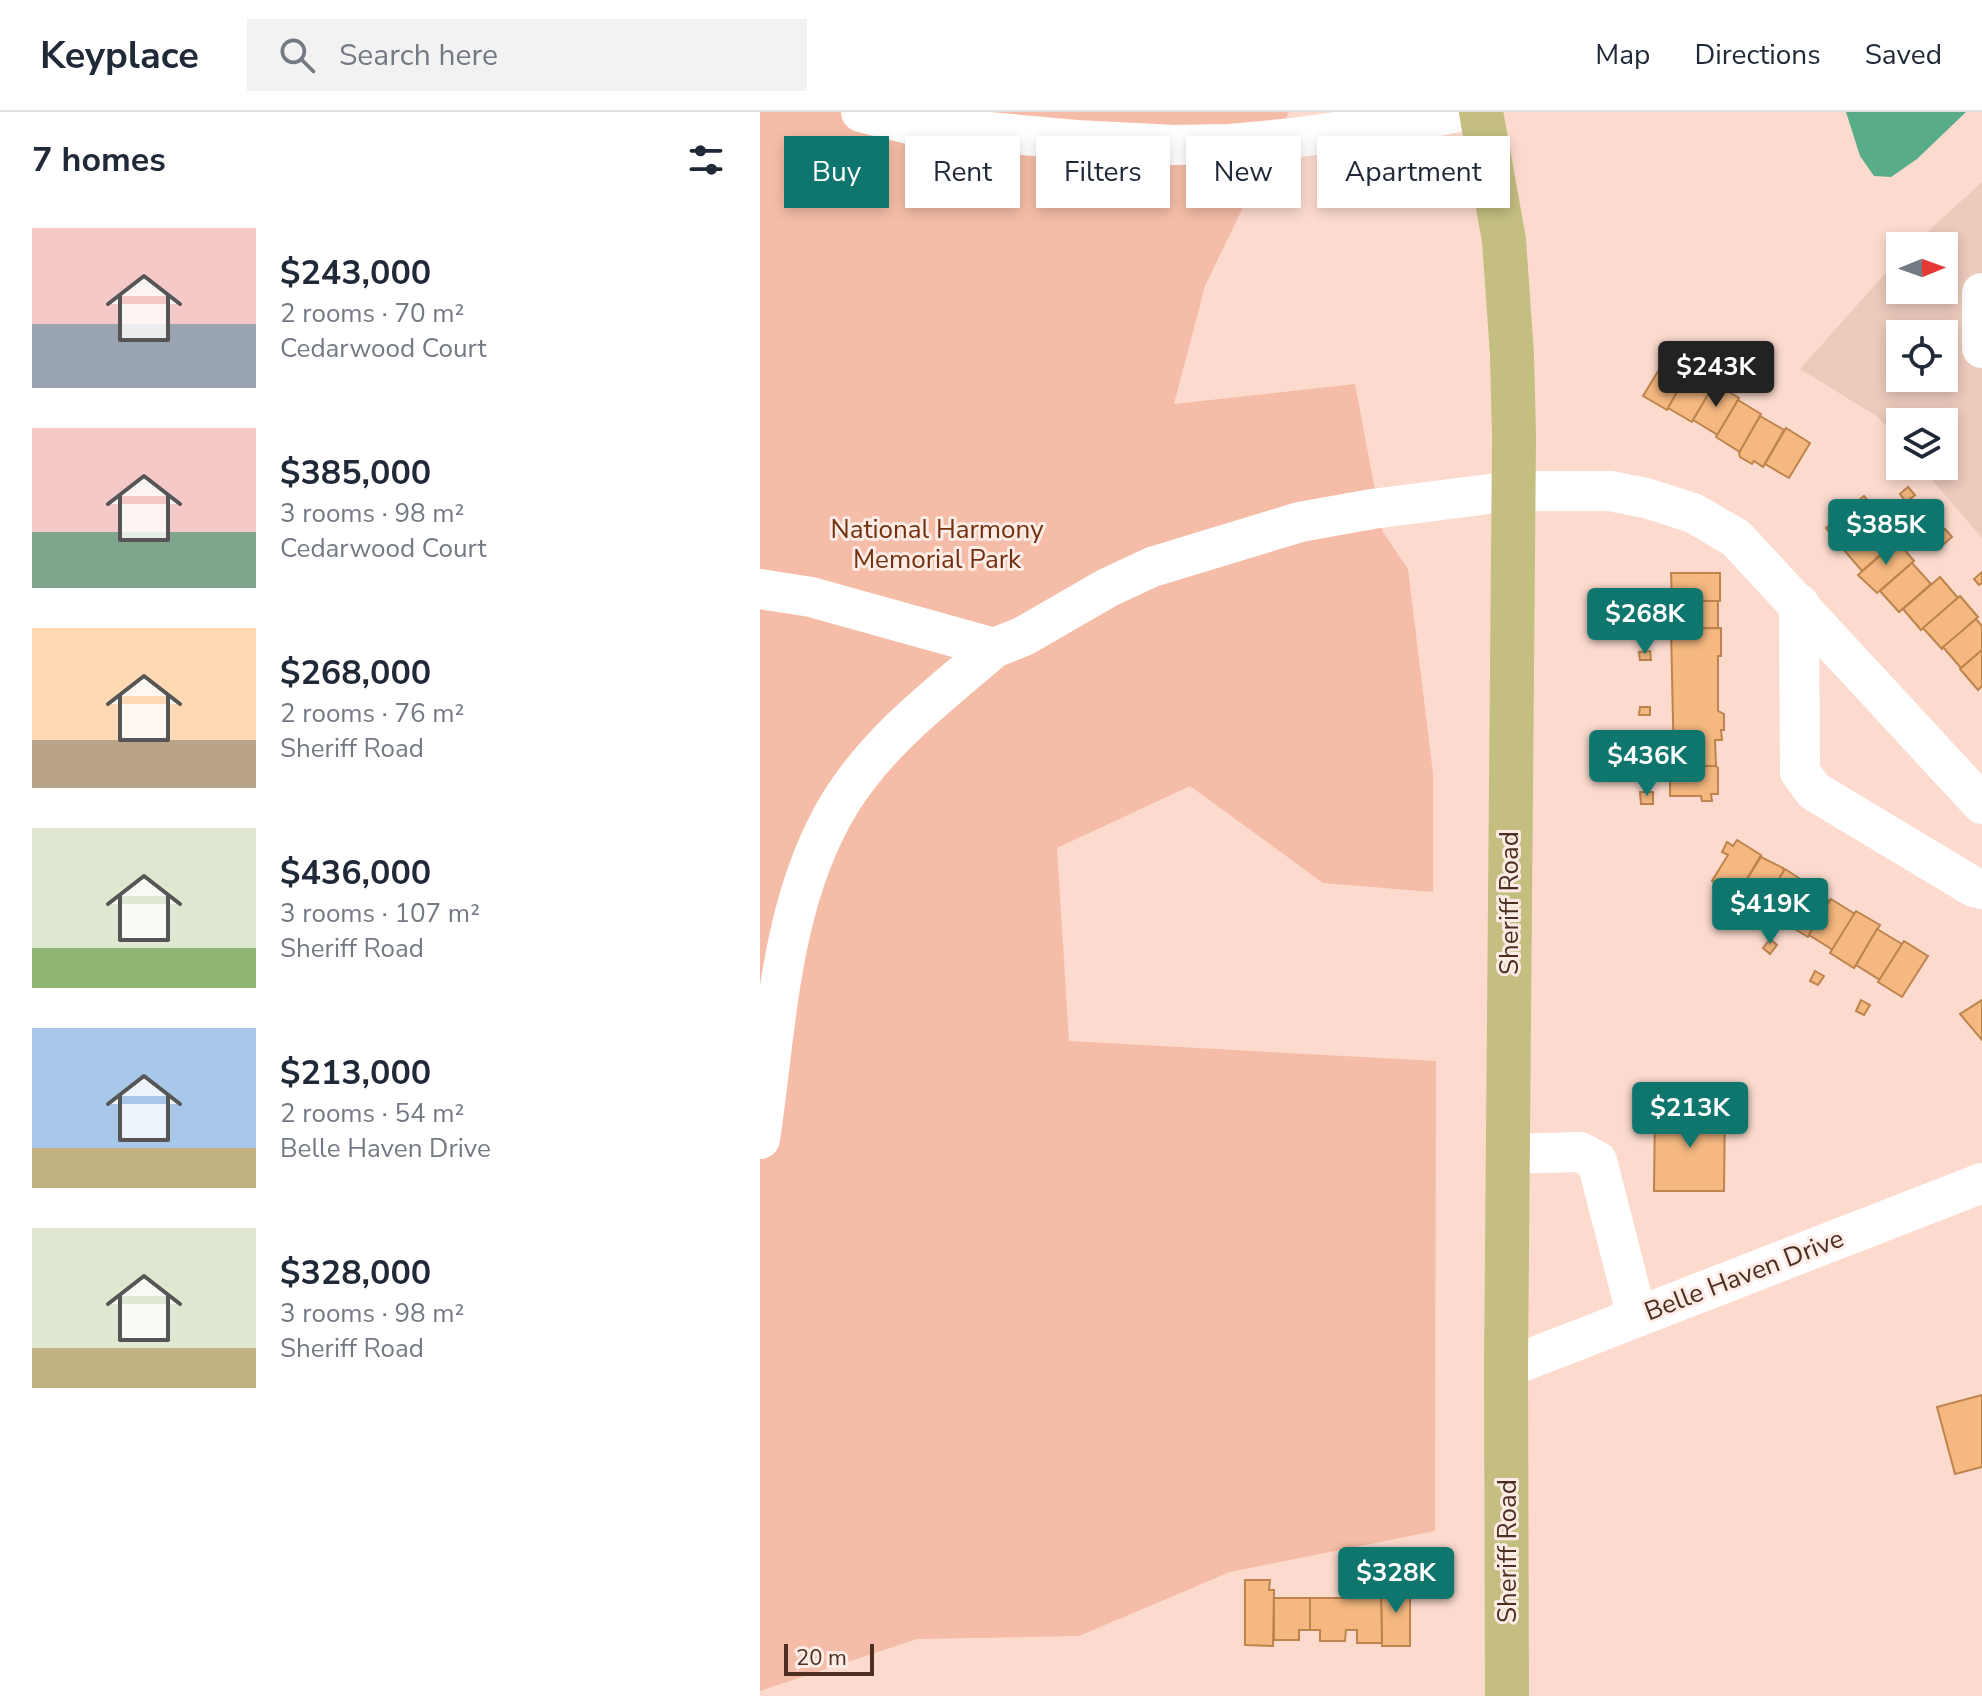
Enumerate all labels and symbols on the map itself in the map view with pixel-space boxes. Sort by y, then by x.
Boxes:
north arrow [1886,232,1958,304]
pin: $243K [1660,341,1772,409]
pin: $385K [1830,499,1942,567]
park label: National Harmony Memorial Park [830,512,1044,577]
pin: $268K [1589,588,1701,656]
pin: $436K [1591,730,1703,798]
street label: Sheriff Road [1492,831,1527,975]
pin: $419K [1714,878,1826,946]
pin: $213K [1634,1082,1746,1150]
street label: Belle Haven Drive [1639,1221,1849,1329]
street label: Sheriff Road [1490,1479,1525,1623]
pin: $328K [1340,1547,1452,1615]
scale bar [784,1640,874,1676]

